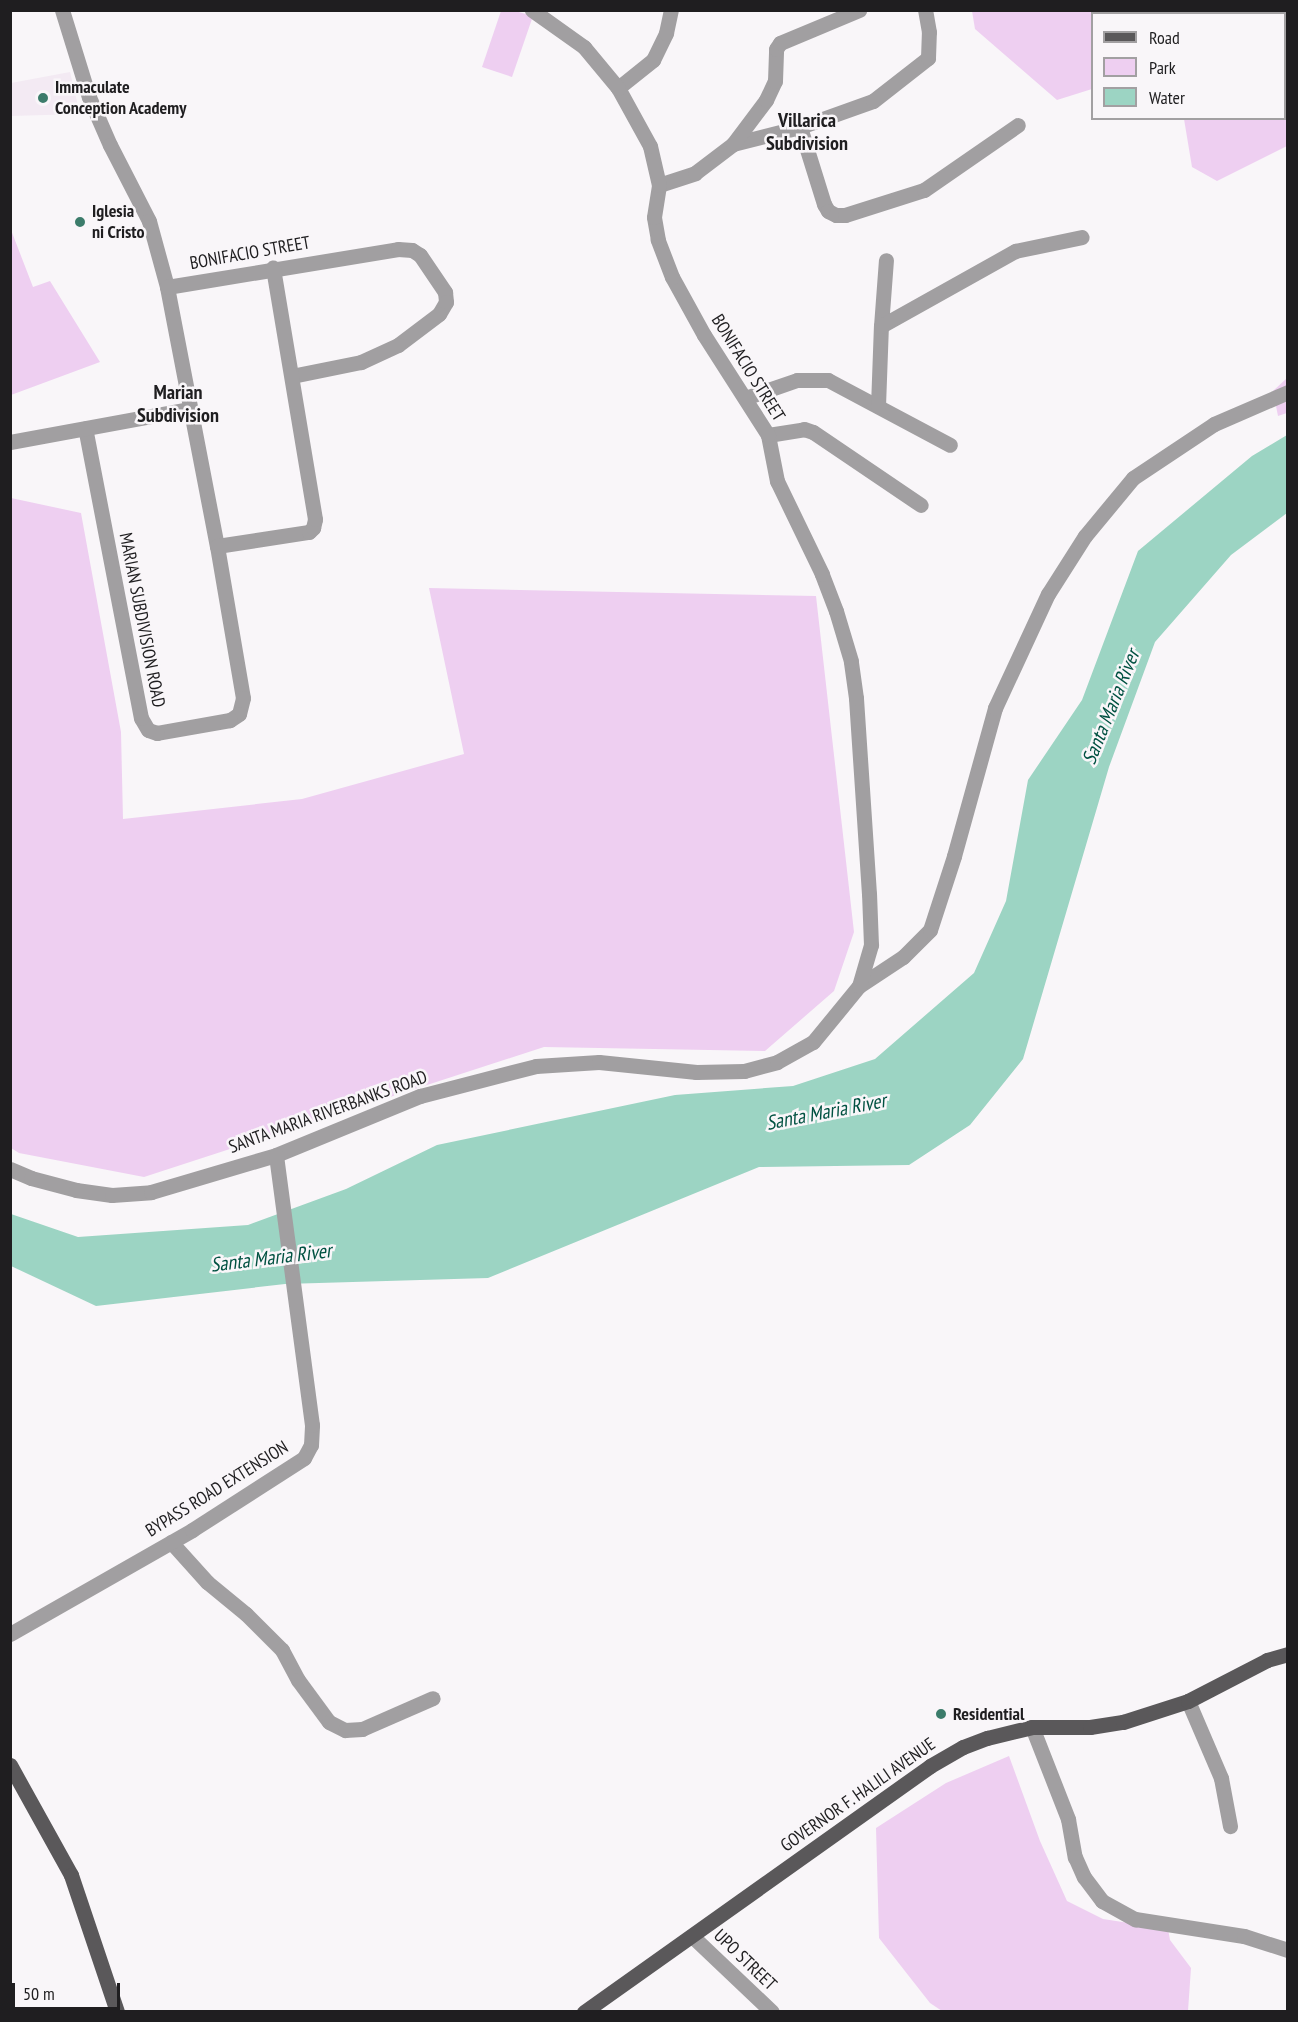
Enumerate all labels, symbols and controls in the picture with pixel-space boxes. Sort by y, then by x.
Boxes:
legend [1091,12,1286,120]
text: Road [1149,26,1180,49]
text: Park [1149,56,1176,79]
place label: Immaculate Conception Academy [55,77,187,119]
text: Water [1149,86,1185,109]
marker: Immaculate Conception Academy [36,91,50,105]
district label: Villarica Subdivision [766,108,848,155]
place label: Iglesia ni Cristo [92,201,145,244]
marker: Iglesia ni Cristo [73,215,87,229]
street label: BONIFACIO STREET [188,232,312,274]
street label: BONIFACIO STREET [707,311,789,425]
district label: Marian Subdivision [137,381,219,428]
street label: MARIAN SUBDIVISION ROAD [114,531,170,709]
water label: Santa Maria River [1077,646,1145,768]
street label: SANTA MARIA RIVERBANKS ROAD [225,1066,431,1158]
water label: Santa Maria River [764,1089,888,1135]
water label: Santa Maria River [209,1239,333,1277]
street label: BYPASS ROAD EXTENSION [142,1436,292,1542]
place label: Residential [953,1703,1024,1725]
marker: Residential [934,1707,948,1721]
street label: GOVERNOR F. HALILI AVENUE [776,1733,940,1857]
street label: UPO STREET [709,1925,781,1995]
scale bar [15,1971,123,2009]
text: 50 m [23,1982,55,2005]

